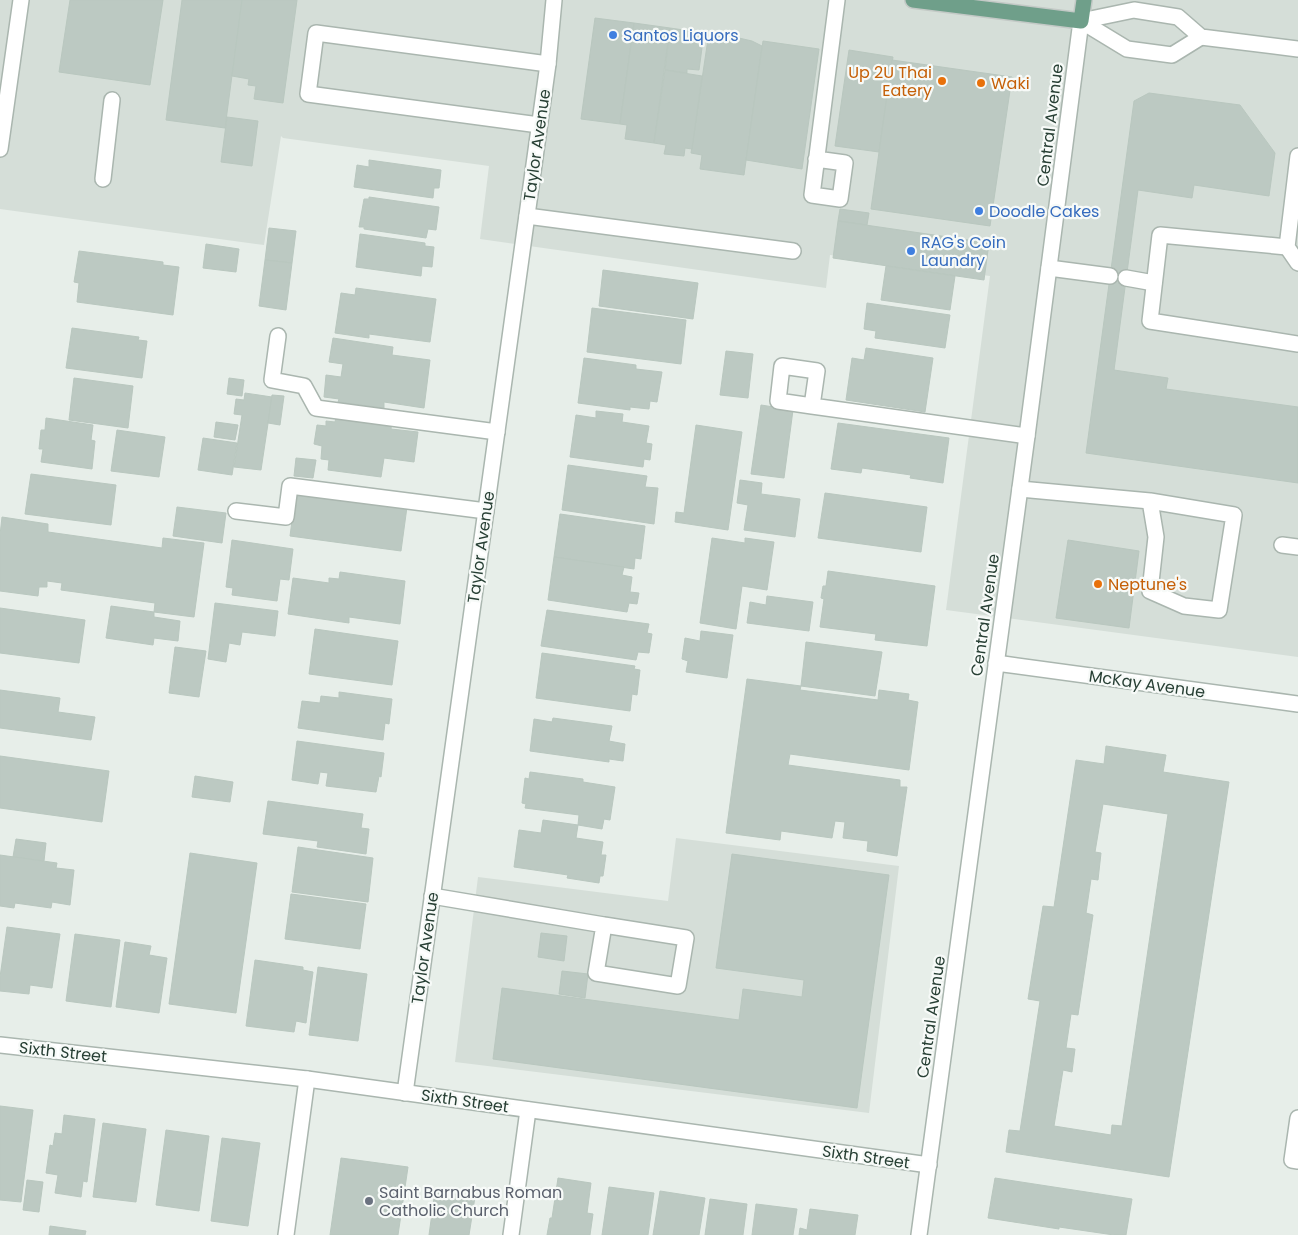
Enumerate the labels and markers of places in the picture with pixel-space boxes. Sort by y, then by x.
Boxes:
place label: Santos Liquors [623,24,739,47]
marker: Santos Liquors [607,29,619,41]
place label: Up 2U Thai Eatery [848,61,932,102]
place label: Waki [991,72,1030,95]
marker: Up 2U Thai Eatery [936,75,948,87]
marker: Waki [975,77,987,89]
place label: Doodle Cakes [989,200,1099,223]
marker: Doodle Cakes [973,205,985,217]
place label: RAG's Coin Laundry [921,231,1006,272]
marker: RAG's Coin Laundry [905,245,917,257]
place label: Neptune's [1108,573,1187,596]
marker: Neptune's [1092,578,1104,590]
place label: Saint Barnabus Roman Catholic Church [379,1181,562,1222]
marker: Saint Barnabus Roman Catholic Church [363,1195,375,1207]

